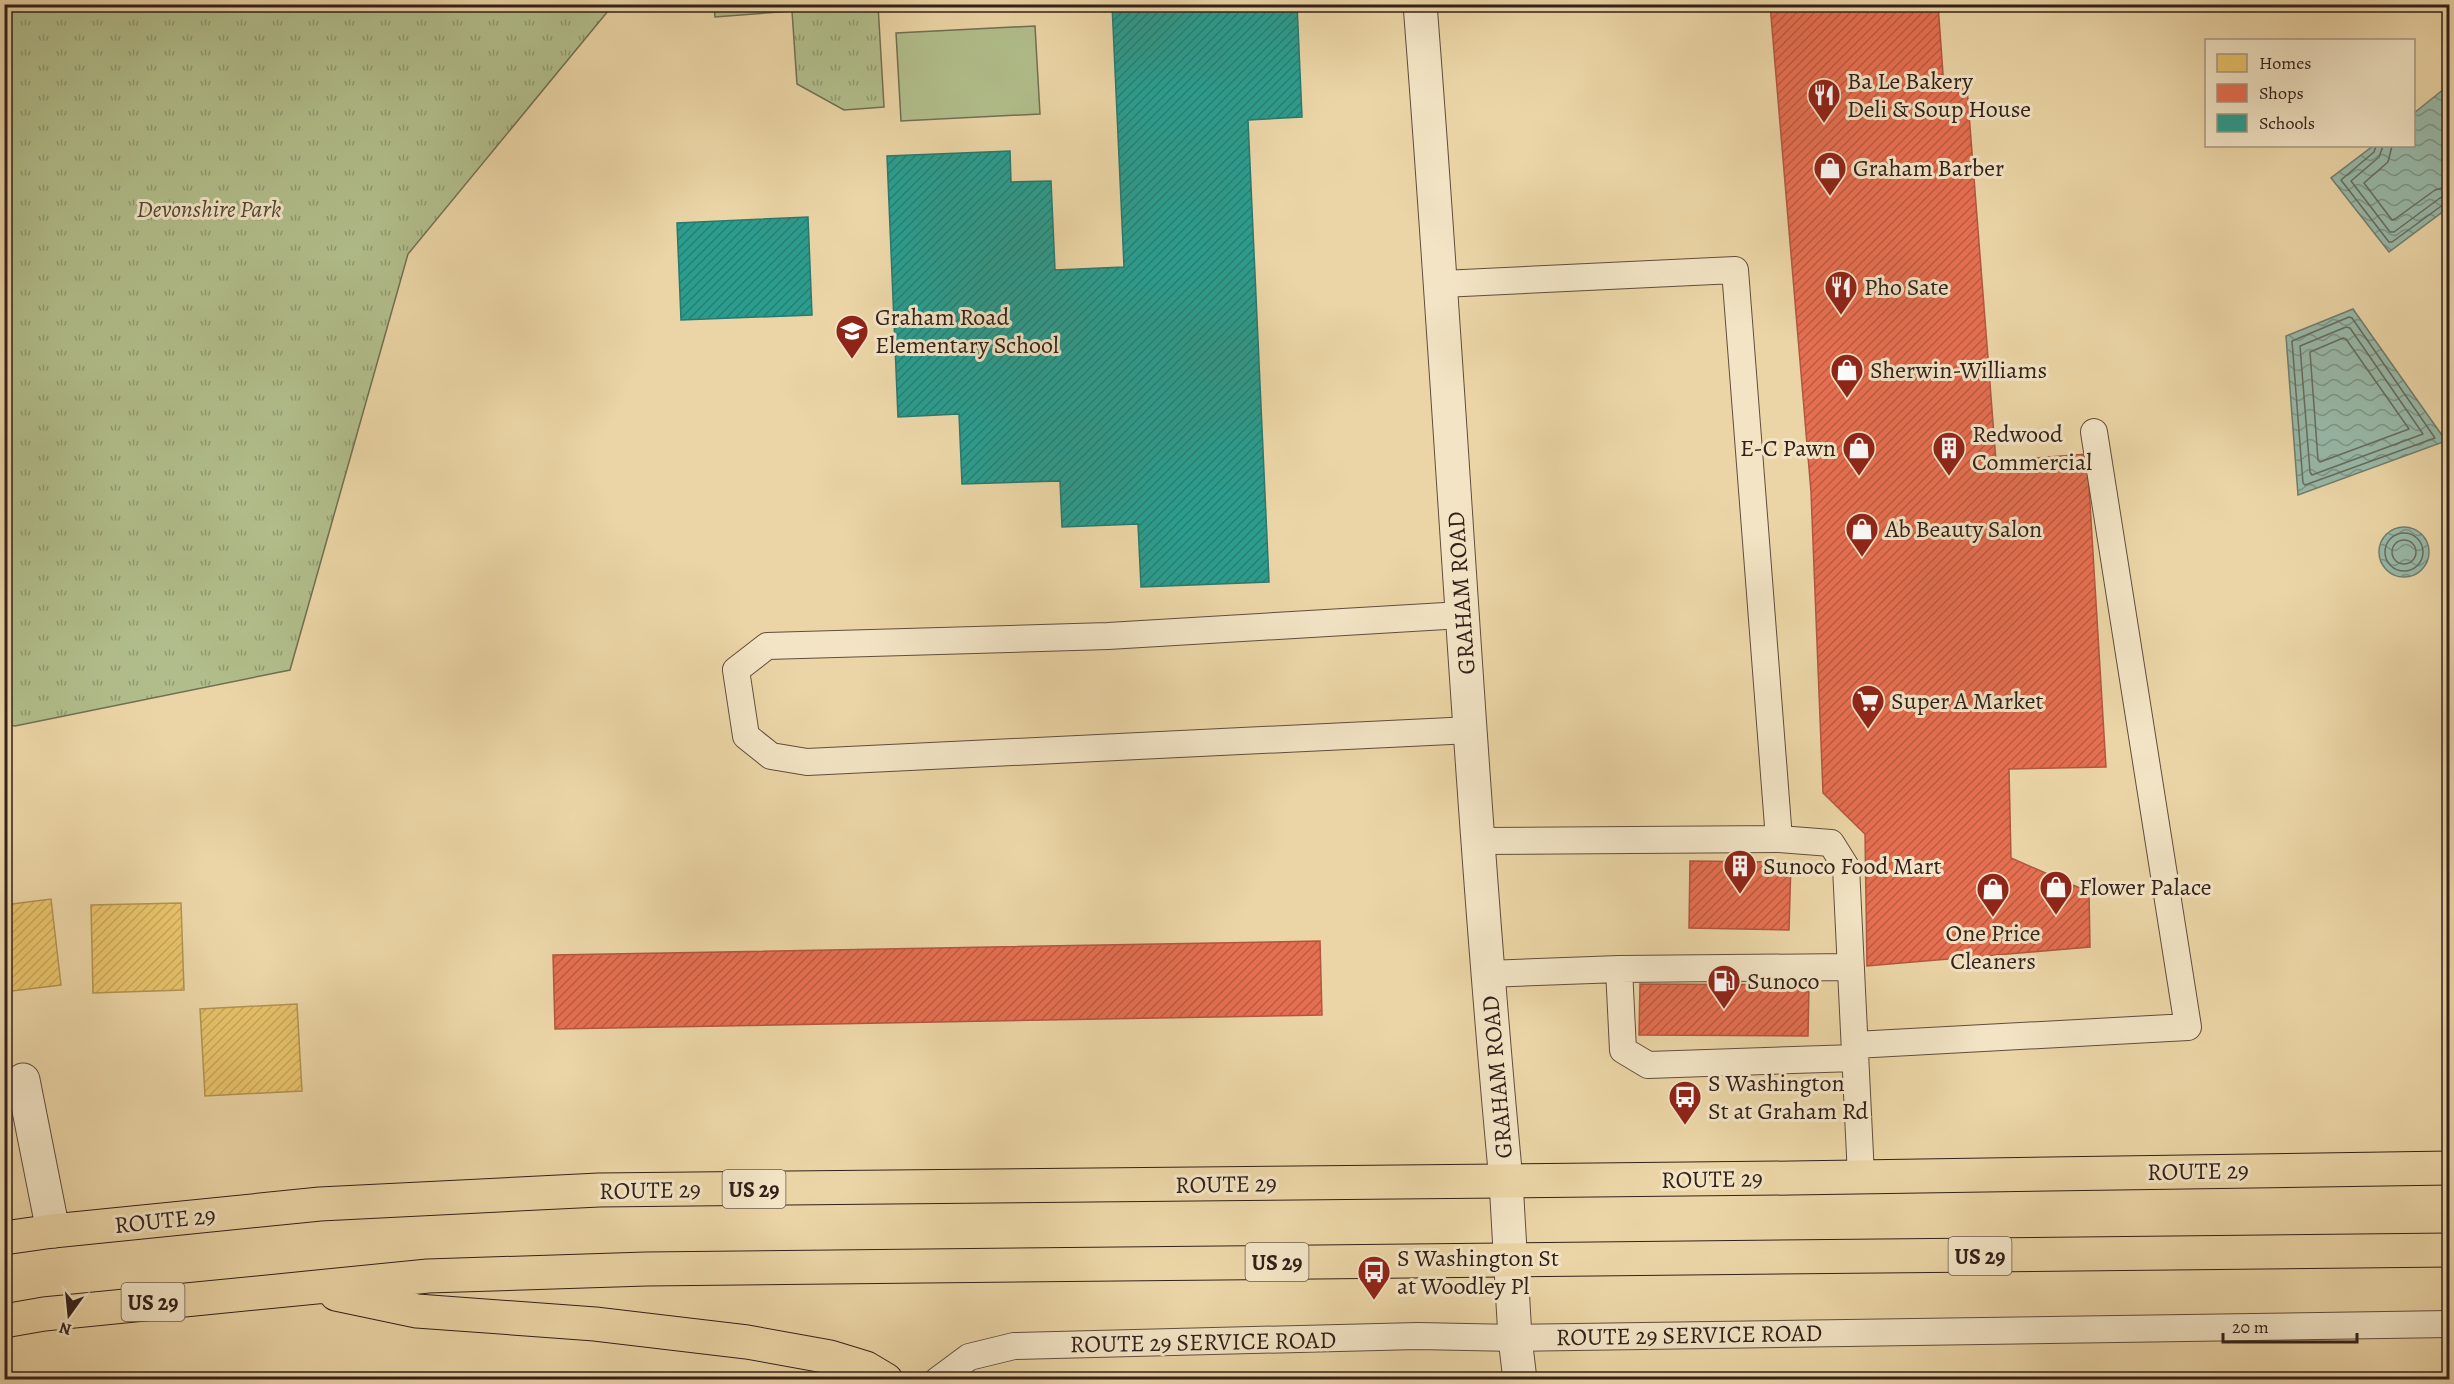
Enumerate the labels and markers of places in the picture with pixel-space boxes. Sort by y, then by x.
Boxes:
place label: Ba Le Bakery Deli & Soup House [1847,65,2031,125]
restaurant icon: Ba Le Bakery Deli & Soup House [1806,77,1842,124]
shop icon: Graham Barber [1812,150,1848,197]
place label: Graham Barber [1853,152,2004,184]
restaurant icon: Pho Sate [1823,269,1859,316]
place label: Pho Sate [1864,271,1949,303]
place label: Graham Road Elementary School [875,301,1059,361]
school or university icon: Graham Road Elementary School [834,313,870,360]
shop icon: Sherwin-Williams [1829,352,1865,399]
place label: Sherwin-Williams [1870,354,2047,386]
place label: Redwood Commercial [1972,418,2092,478]
shop icon: E-C Pawn [1841,430,1877,477]
building icon: Redwood Commercial [1931,430,1967,477]
place label: E-C Pawn [1740,432,1836,464]
shop icon: Ab Beauty Salon [1844,511,1880,558]
place label: Ab Beauty Salon [1884,513,2042,545]
supermarket icon: Super A Market [1850,683,1886,730]
place label: Super A Market [1891,685,2044,717]
building icon: Sunoco Food Mart [1722,848,1758,895]
place label: Sunoco Food Mart [1763,850,1942,882]
shop icon: Flower Palace [2038,869,2074,916]
shop icon: One Price Cleaners [1975,871,2011,918]
place label: Flower Palace [2079,871,2211,903]
place label: One Price Cleaners [1946,917,2040,977]
fuel station icon: Sunoco [1706,963,1742,1010]
place label: Sunoco [1747,965,1820,997]
place label: S Washington St at Graham Rd [1708,1067,1869,1127]
bus stop icon: S Washington St at Graham Rd [1667,1079,1703,1126]
place label: S Washington St at Woodley Pl [1397,1242,1559,1302]
bus stop icon: S Washington St at Woodley Pl [1356,1254,1392,1301]

